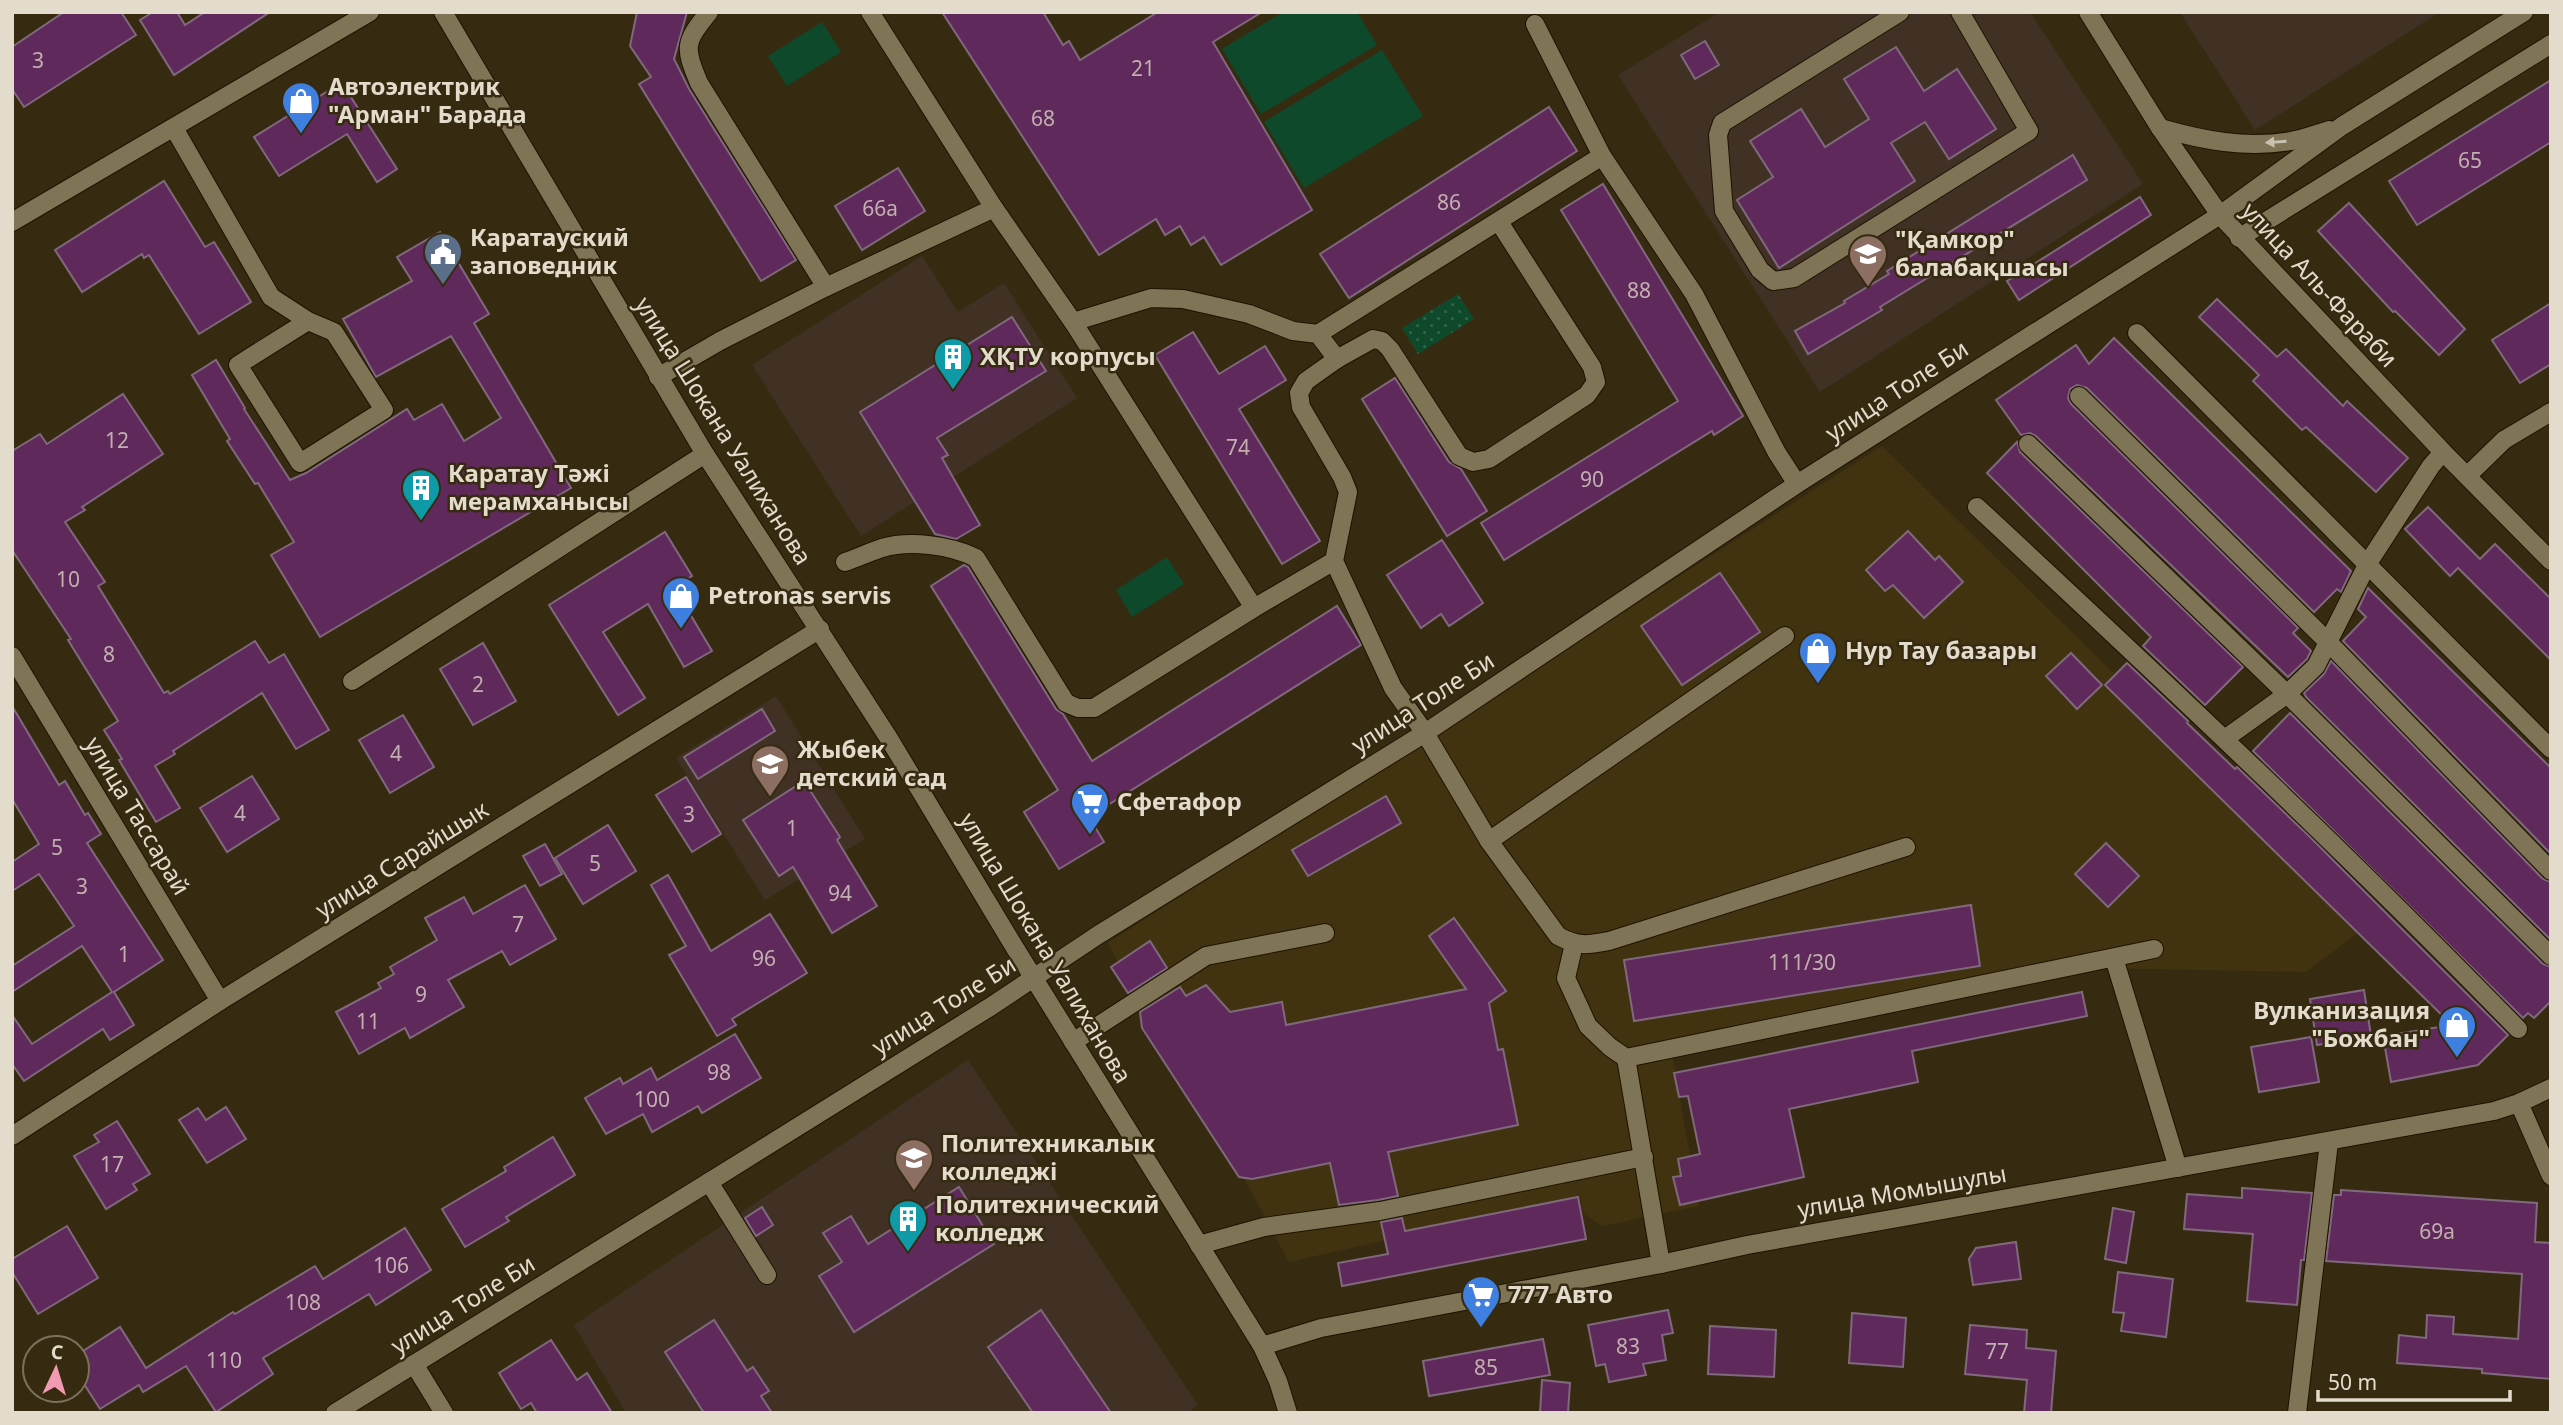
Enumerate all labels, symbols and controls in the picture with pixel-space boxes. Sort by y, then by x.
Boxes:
house number: 3 [32,46,44,74]
house number: 21 [1131,54,1155,82]
place label: Автоэлектрик "Арман" Барада [328,69,527,130]
shop icon: Автоэлектрик "Арман" Барада [280,80,322,135]
house number: 68 [1031,104,1055,132]
one-way arrow [2265,137,2287,148]
house number: 65 [2458,146,2482,174]
house number: 86 [1437,188,1461,216]
house number: 66а [862,194,898,222]
street label: улица Аль-Фараби [2235,194,2405,374]
place label: Каратауский заповедник [470,220,629,281]
place label: "Қамкор" балабақшасы [1895,222,2069,283]
public building icon: Каратауский заповедник [422,231,464,286]
school or university icon: "Қамкор" балабақшасы [1847,233,1889,288]
house number: 88 [1627,276,1651,304]
street label: улица Шокана Уалиханова [628,290,820,570]
street label: улица Толе Би [1818,331,1974,448]
building icon: ХҚТУ корпусы [932,336,974,391]
place label: ХҚТУ корпусы [980,339,1156,372]
house number: 12 [105,426,129,454]
house number: 74 [1226,433,1250,461]
place label: Каратау Тәжі мерамханысы [448,456,629,517]
house number: 90 [1580,465,1604,493]
building icon: Каратау Тәжі мерамханысы [400,467,442,522]
house number: 10 [56,565,80,593]
shop icon: Petronas servis [660,575,702,630]
place label: Petronas servis [708,578,891,611]
shop icon: Нур Тау базары [1797,630,1839,685]
place label: Нур Тау базары [1845,633,2037,666]
house number: 8 [103,640,115,668]
street label: улица Толе Би [1344,643,1500,760]
house number: 2 [472,670,484,698]
street label: улица Тассарай [78,730,199,901]
place label: Жыбек детский сад [797,732,947,793]
house number: 4 [390,739,402,767]
school or university icon: Жыбек детский сад [749,743,791,798]
supermarket icon: Сфетафор [1069,781,1111,836]
place label: Сфетафор [1117,784,1242,817]
street label: улица Сарайшык [308,792,494,925]
house number: 4 [234,799,246,827]
house number: 3 [683,800,695,828]
street label: улица Шокана Уалиханова [952,806,1140,1089]
house number: 1 [786,814,798,842]
house number: 5 [51,833,63,861]
house number: 5 [589,849,601,877]
house number: 3 [76,872,88,900]
house number: 94 [828,879,852,907]
house number: 7 [512,910,524,938]
house number: 1 [118,940,130,968]
house number: 96 [752,944,776,972]
street label: улица Толе Би [865,947,1022,1062]
house number: 111/30 [1768,948,1836,976]
house number: 9 [415,980,427,1008]
place label: Вулканизация "Божбан" [2253,993,2430,1054]
shop icon: Вулканизация "Божбан" [2436,1004,2478,1059]
house number: 11 [356,1007,380,1035]
house number: 98 [707,1058,731,1086]
house number: 100 [634,1085,670,1113]
place label: Политехникалык колледжі [941,1126,1156,1187]
school or university icon: Политехникалык колледжі [893,1137,935,1192]
house number: 17 [100,1150,124,1178]
street label: улица Момышулы [1795,1156,2009,1225]
place label: Политехнический колледж [935,1187,1160,1248]
building icon: Политехнический колледж [887,1198,929,1253]
house number: 69а [2419,1217,2455,1245]
street label: улица Толе Би [384,1246,541,1361]
house number: 106 [373,1251,409,1279]
supermarket icon: 777 Авто [1460,1274,1502,1329]
place label: 777 Авто [1508,1277,1613,1310]
house number: 108 [285,1288,321,1316]
house number: 83 [1616,1332,1640,1360]
north arrow [21,1334,91,1404]
house number: 77 [1985,1337,2009,1365]
text: С [50,1339,64,1365]
house number: 110 [206,1346,242,1374]
house number: 85 [1474,1353,1498,1381]
scale bar [2318,1358,2510,1402]
text: 50 m [2328,1368,2377,1396]

